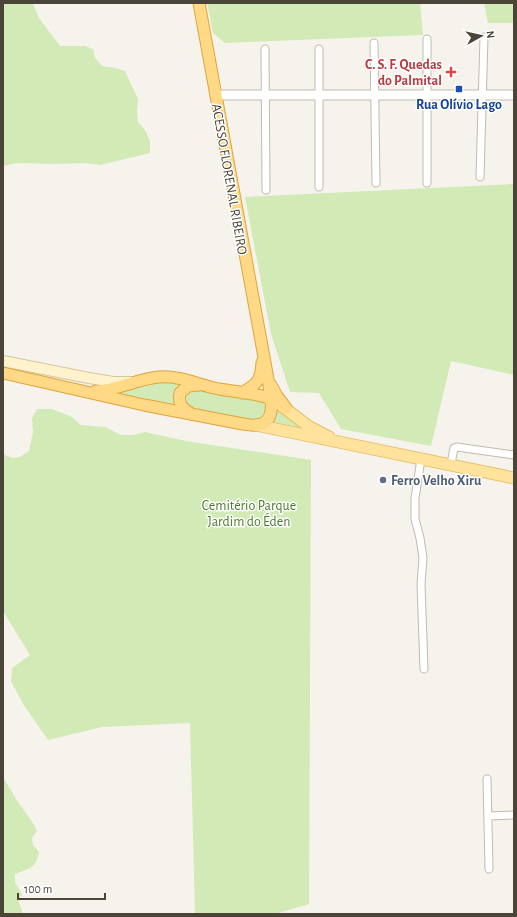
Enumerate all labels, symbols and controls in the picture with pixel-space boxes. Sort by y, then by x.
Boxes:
north arrow [461,16,501,56]
text: N [484,30,496,39]
place label: C. S. F. Quedas do Palmital [365,58,442,88]
marker: C. S. F. Quedas do Palmital [445,66,457,78]
marker: Rua Olívio Lago [454,84,464,94]
place label: Rua Olívio Lago [416,98,502,112]
street label: ACESSO FLORENAL RIBEIRO [209,103,249,256]
place label: Ferro Velho Xiru [391,474,482,488]
marker: Ferro Velho Xiru [378,475,388,485]
park label: Cemitério Parque Jardim do Éden [202,499,296,529]
scale bar [18,875,105,901]
text: 100 m [24,883,52,895]

